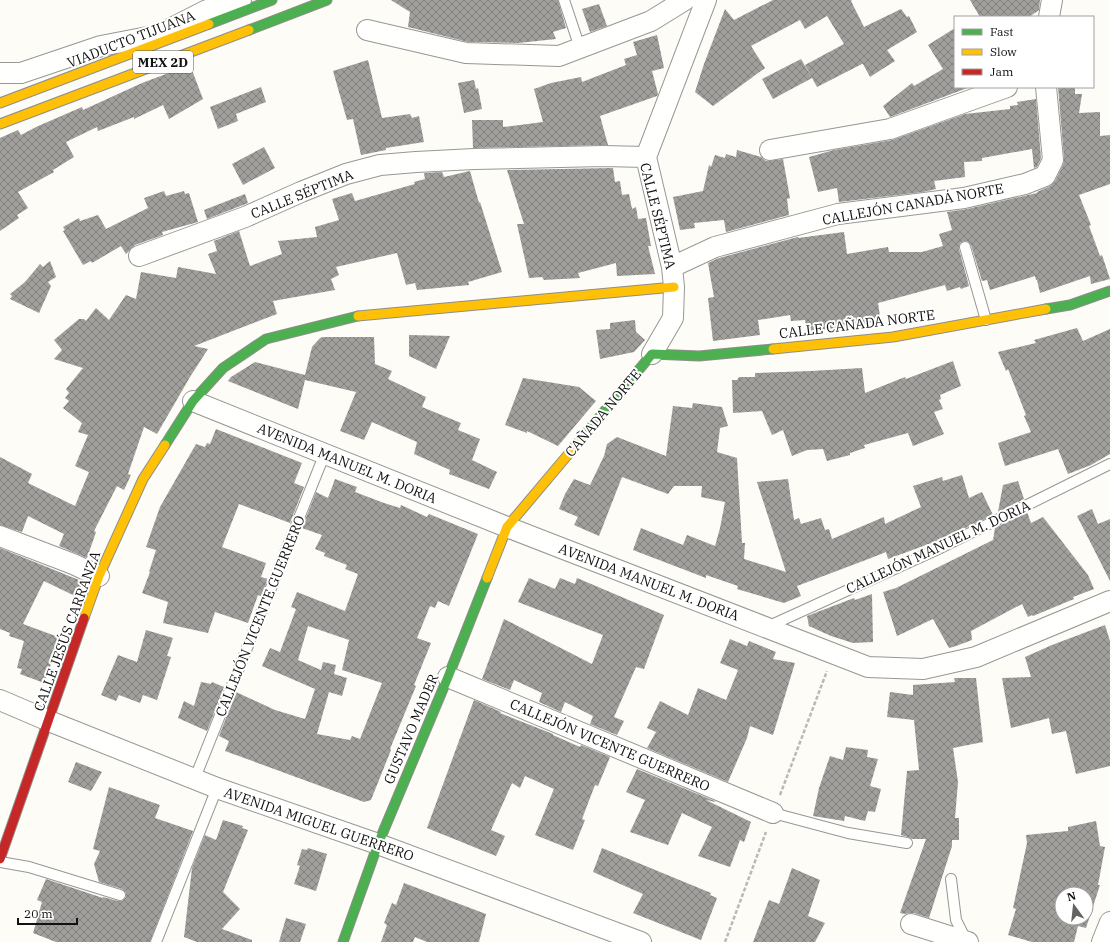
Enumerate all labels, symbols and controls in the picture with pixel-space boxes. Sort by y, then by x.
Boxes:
street label: VIADUCTO TIJUANA [64,6,198,72]
legend [954,16,1094,88]
text: Fast [990,24,1014,39]
text: Slow [990,44,1017,59]
road number: MEX 2D [133,51,193,73]
text: Jam [990,64,1014,79]
street label: CALLE SÉPTIMA [636,161,681,271]
street label: CALLE SÉPTIMA [248,164,356,223]
street label: CALLEJÓN CANADÁ NORTE [821,178,1005,229]
street label: CALLE CAÑADA NORTE [778,306,936,342]
street label: CAÑADA NORTE [561,365,645,461]
street label: AVENIDA MANUEL M. DORIA [255,419,440,507]
street label: CALLEJÓN MANUEL M. DORIA [843,495,1033,598]
street label: CALLEJÓN VICENTE GUERRERO [210,512,309,719]
street label: AVENIDA MANUEL M. DORIA [556,539,742,625]
street label: CALLE JESÚS CARRANZA [29,548,105,714]
street label: GUSTAVO MADER [380,671,443,787]
street label: CALLEJÓN VICENTE GUERRERO [507,694,713,795]
street label: AVENIDA MIGUEL GUERRERO [222,783,416,865]
north arrow [1054,886,1094,926]
text: N [1065,888,1078,904]
scale bar [18,900,77,926]
text: 20 m [24,906,53,921]

